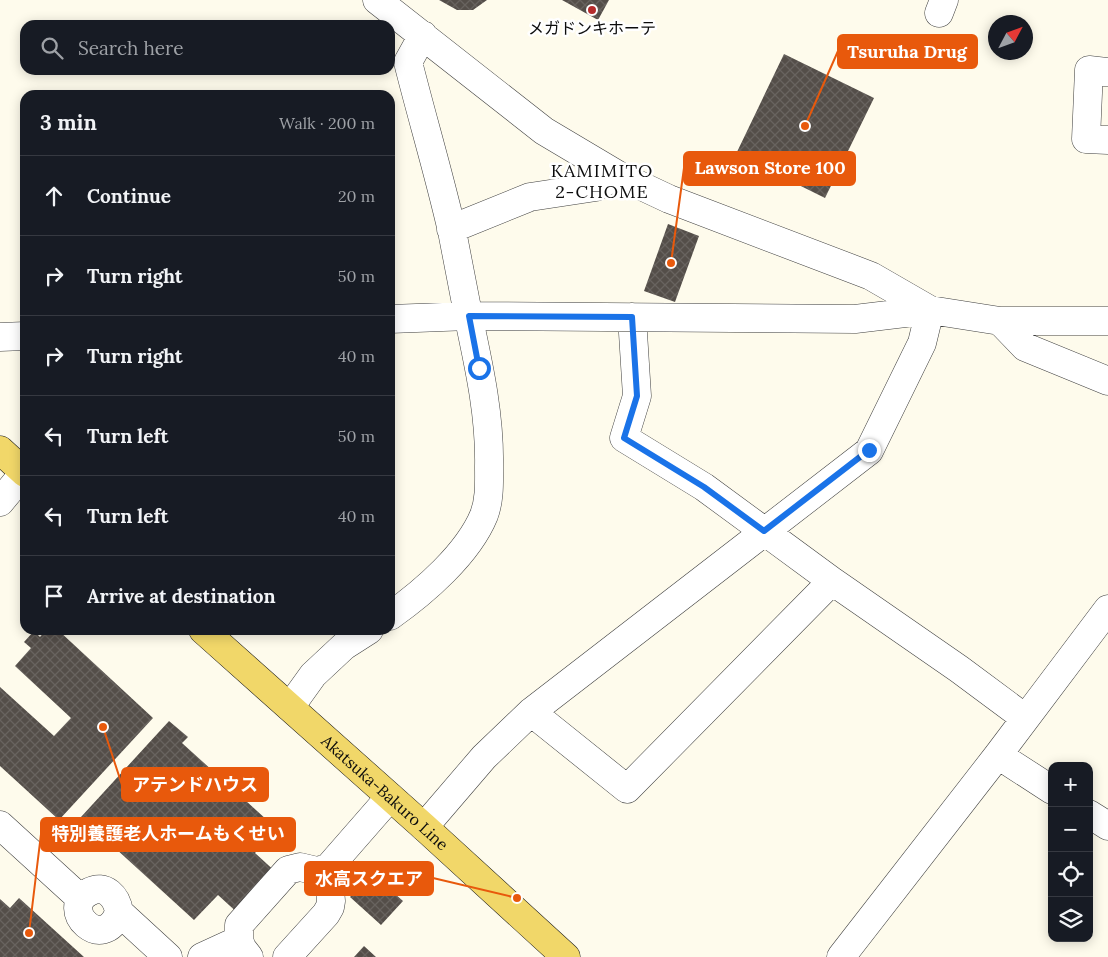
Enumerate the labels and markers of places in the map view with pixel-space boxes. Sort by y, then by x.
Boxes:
marker: メガドンキホーテ [586,4,598,16]
place label: メガドンキホーテ [528,18,656,38]
callout: Tsuruha Drug [838,35,977,68]
callout: Lawson Store 100 [684,152,855,185]
callout: アテンドハウス [122,768,268,801]
callout: 特別養護老人ホームもくせい [41,818,295,851]
callout: 水高スクエア [305,862,433,895]

